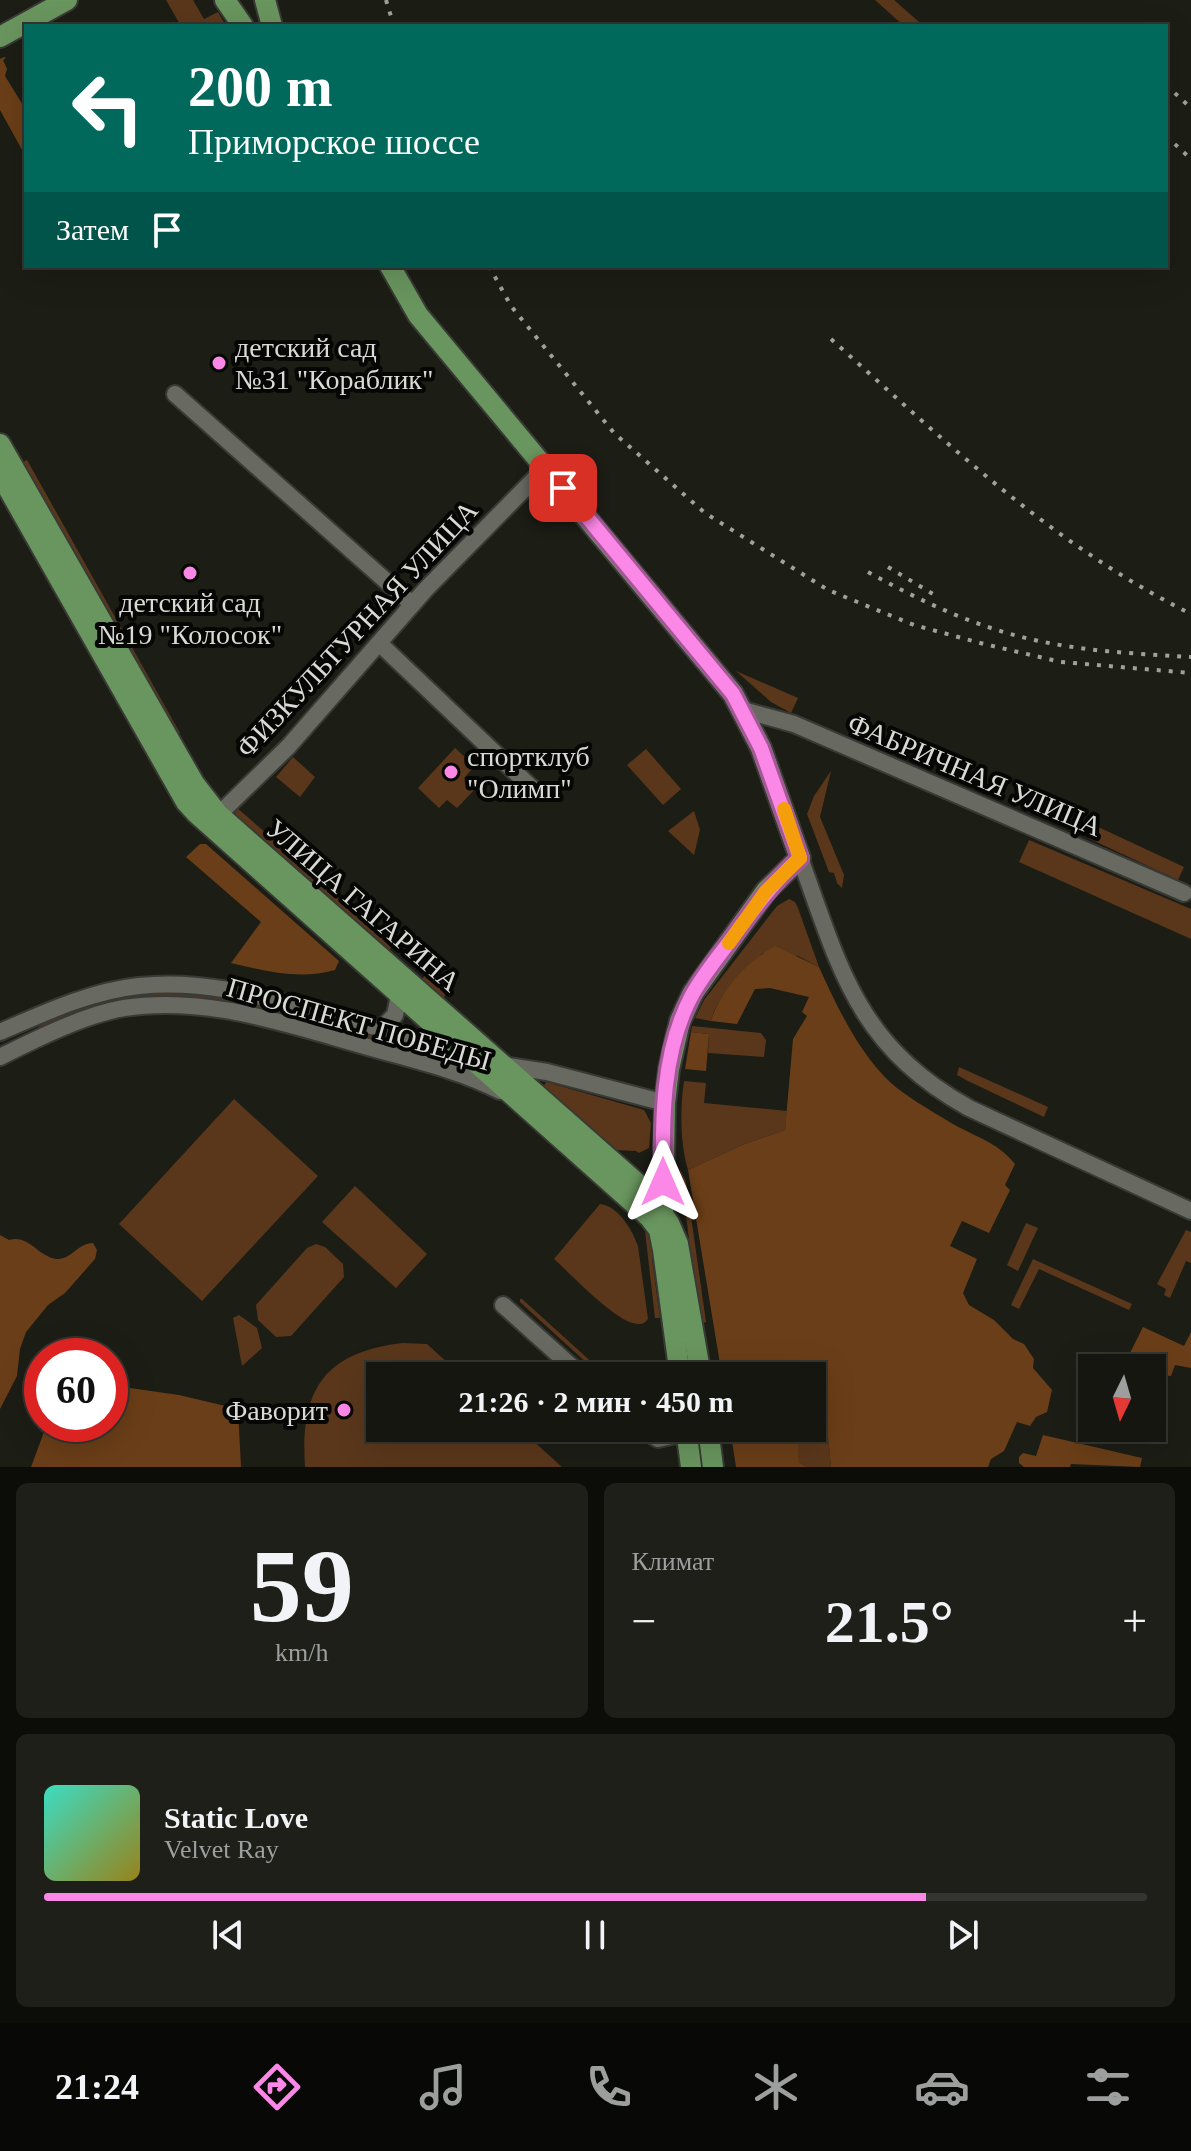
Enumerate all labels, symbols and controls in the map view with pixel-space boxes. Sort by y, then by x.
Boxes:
icon: left [56,56,160,160]
text: 200 m [188,56,333,118]
text: Приморское шоссе [188,122,480,162]
icon: arrive [145,208,189,252]
text: Затем [56,213,129,246]
place label: детский сад №31 "Кораблик" [235,332,433,395]
marker: детский сад №31 "Кораблик" [210,354,228,372]
pin [529,454,597,522]
icon: arrive [541,466,585,510]
street label: ФИЗКУЛЬТУРНАЯ УЛИЦА [230,494,484,764]
marker: детский сад №19 "Колосок" [181,564,199,582]
place label: детский сад №19 "Колосок" [98,587,282,650]
street label: ФАБРИЧНАЯ УЛИЦА [843,707,1107,843]
place label: спортклуб "Олимп" [467,741,590,804]
marker: спортклуб "Олимп" [442,763,460,781]
street label: УЛИЦА ГАГАРИНА [260,813,467,998]
street label: ПРОСПЕКТ ПОБЕДЫ [224,972,494,1076]
position arrow [621,1140,705,1224]
speed limit sign: 60 [24,1338,128,1442]
north arrow [1078,1354,1166,1442]
map controls [1078,1354,1166,1442]
text: 21:26 · 2 мин · 450 m [459,1385,734,1418]
place label: Фаворит [225,1395,328,1426]
marker: Фаворит [335,1401,353,1419]
text: 59 [250,1528,354,1643]
text: Климат [632,1547,714,1576]
text: 21.5° [825,1589,954,1655]
text: − [632,1597,656,1646]
text: + [1122,1597,1147,1646]
text: km/h [275,1638,328,1667]
text: Static Love [164,1801,308,1834]
text: Velvet Ray [164,1835,279,1864]
icon: previous [206,1913,250,1957]
icon: pause [573,1913,617,1957]
icon: next [941,1913,985,1957]
icon: directions [249,2059,305,2115]
icon: music [415,2059,471,2115]
icon: phone [581,2059,637,2115]
icon: climate [748,2059,804,2115]
icon: car [914,2059,970,2115]
icon: filters [1080,2059,1136,2115]
text: 21:24 [55,2067,139,2107]

